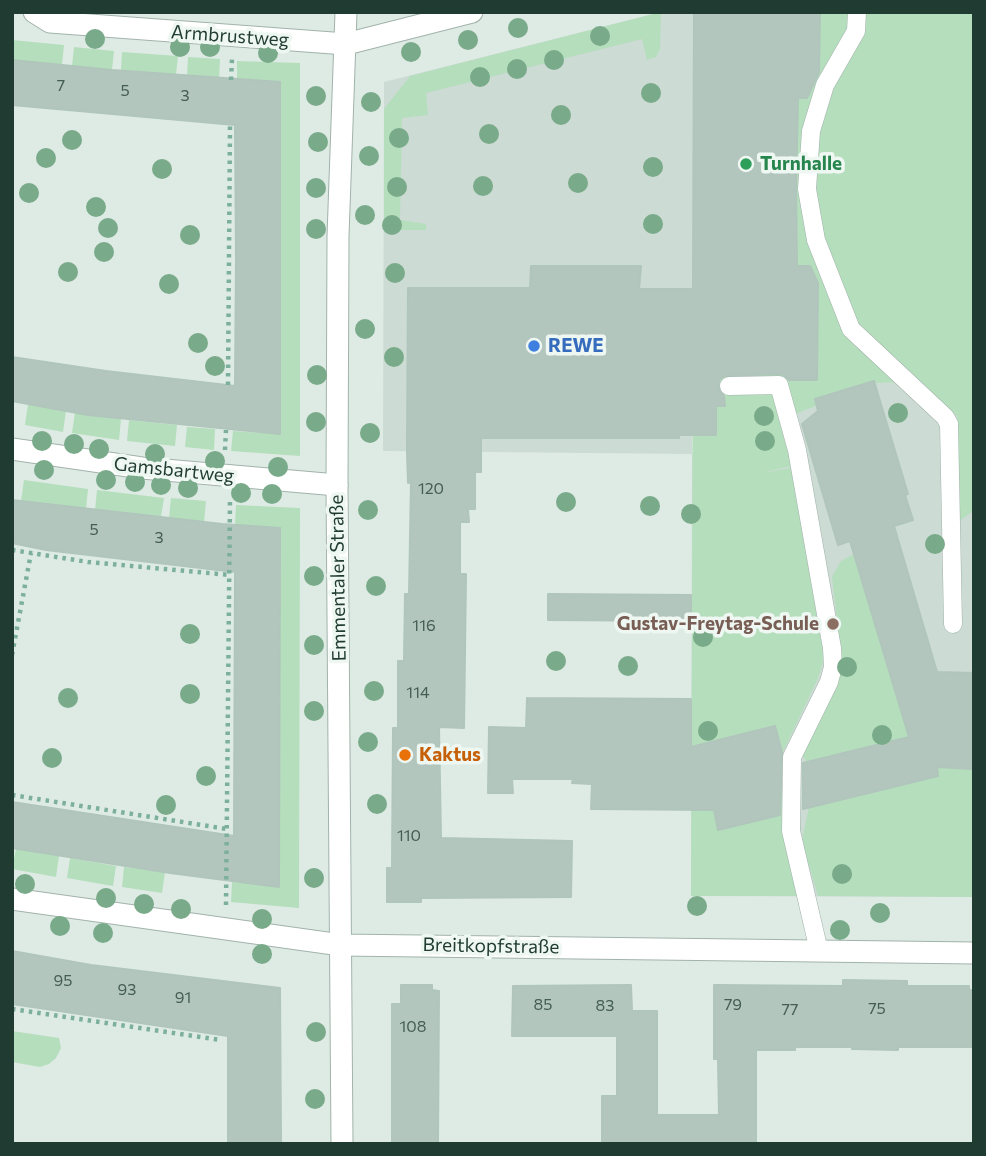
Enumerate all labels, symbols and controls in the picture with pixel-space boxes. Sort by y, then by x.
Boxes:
street label: Armbrustweg [170,21,290,51]
house number: 7 [57,76,65,96]
house number: 5 [120,81,130,101]
house number: 3 [180,86,190,106]
place label: Turnhalle [760,153,842,175]
marker: Turnhalle [738,156,754,172]
place label: REWE [548,335,604,357]
marker: REWE [526,338,542,354]
street label: Gamsbartweg [113,452,235,488]
house number: 120 [418,479,444,499]
street label: Emmentaler Straße [325,494,351,662]
house number: 5 [89,520,99,540]
house number: 3 [154,528,164,548]
place label: Gustav-Freytag-Schule [617,613,819,635]
house number: 116 [412,616,436,636]
marker: Gustav-Freytag-Schule [825,616,841,632]
house number: 114 [406,683,430,703]
place label: Kaktus [419,744,481,766]
marker: Kaktus [397,747,413,763]
house number: 110 [397,826,421,846]
street label: Breitkopfstraße [422,933,560,959]
house number: 95 [54,971,72,991]
house number: 93 [118,980,136,1000]
house number: 91 [175,988,191,1008]
house number: 85 [534,995,552,1015]
house number: 79 [724,995,742,1015]
house number: 83 [596,996,614,1016]
house number: 75 [868,999,886,1019]
house number: 77 [782,1000,798,1020]
house number: 108 [400,1017,426,1037]

